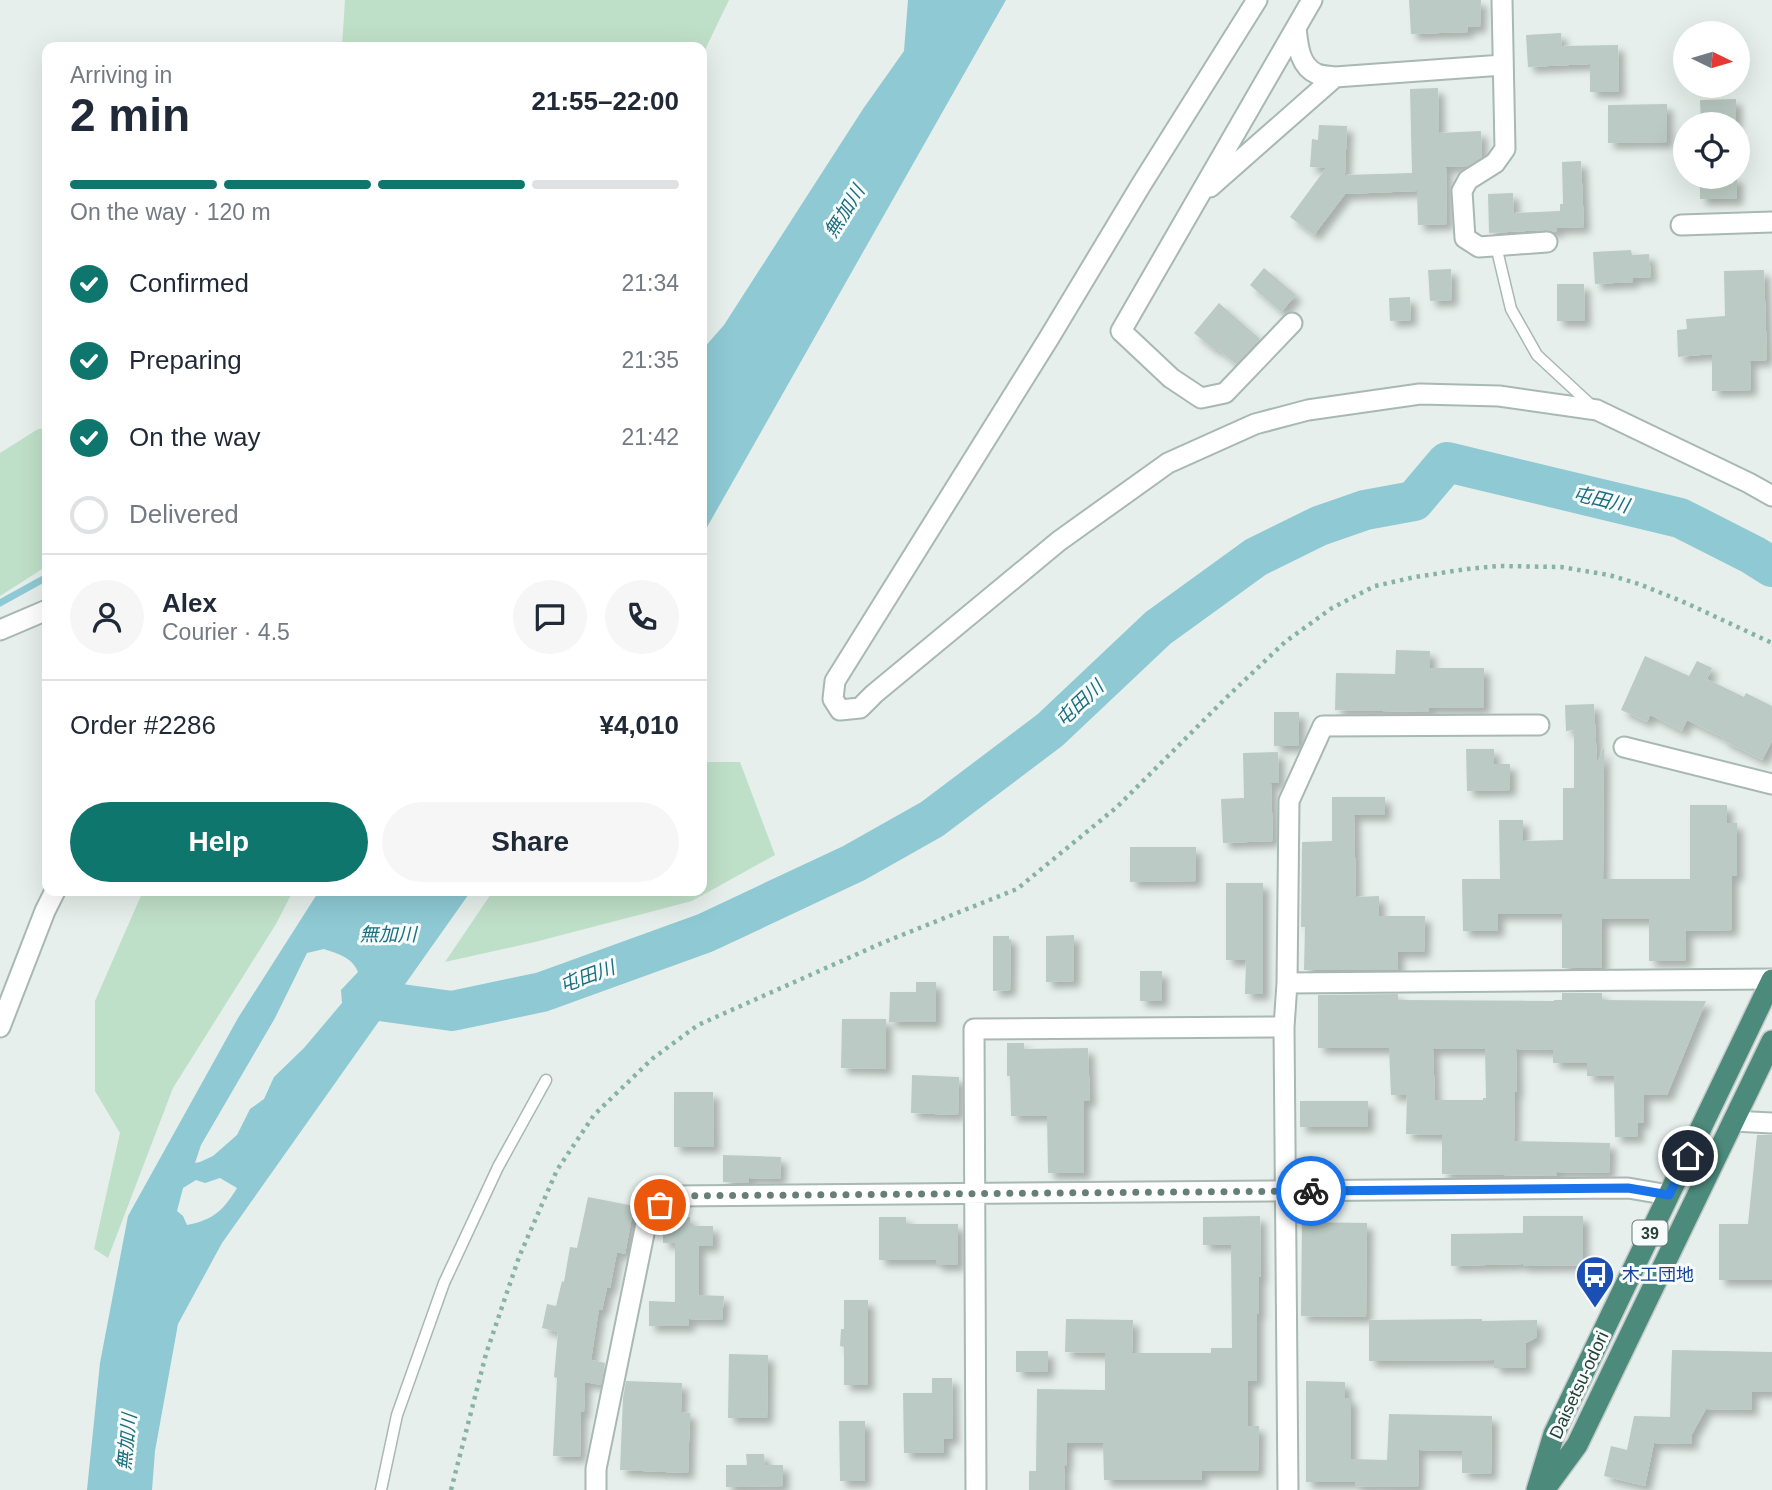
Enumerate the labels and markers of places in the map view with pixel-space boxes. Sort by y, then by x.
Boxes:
pin [1658,1126,1718,1186]
pin [630,1175,690,1235]
bus stop icon: 木工団地 [1574,1254,1616,1309]
place label: 木工団地 [1622,1265,1694,1285]

